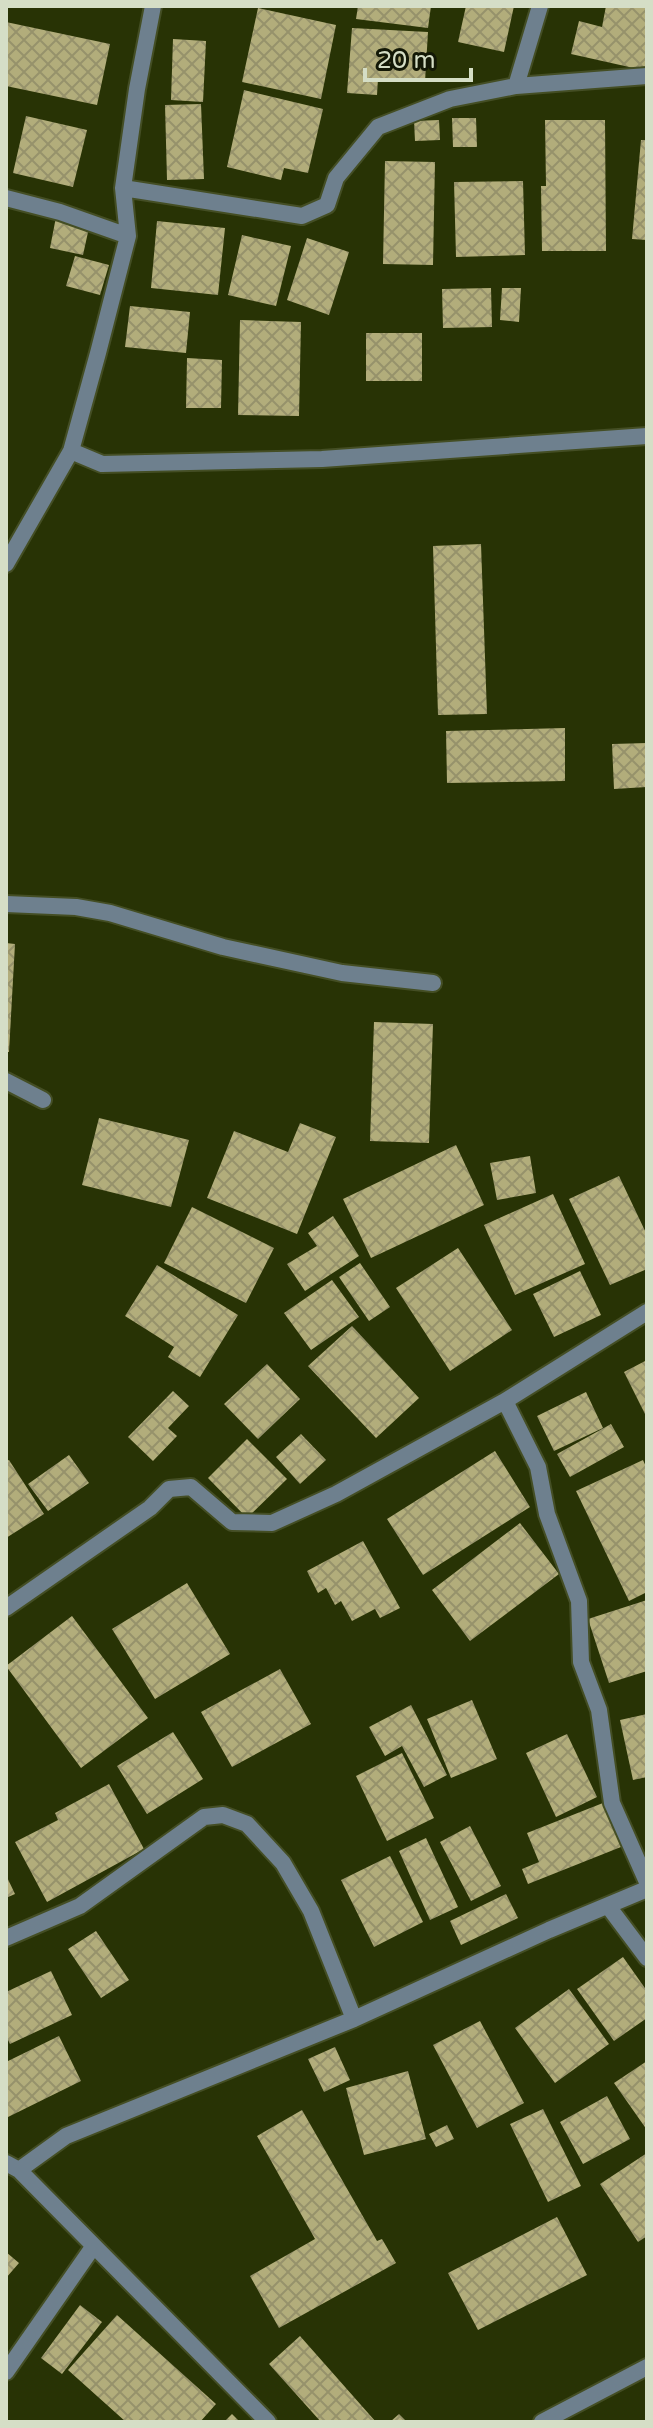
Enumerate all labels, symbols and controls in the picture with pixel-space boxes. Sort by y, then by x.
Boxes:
scale bar [365,32,471,82]
text: 20 m [377,46,435,75]

